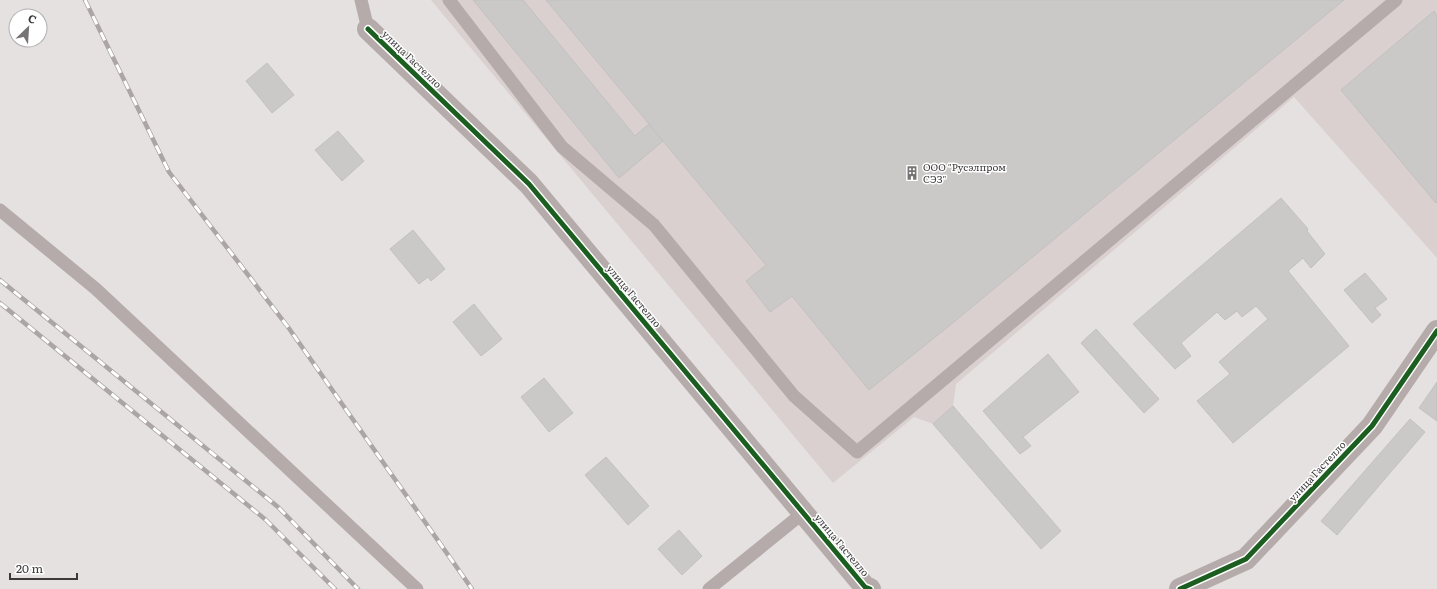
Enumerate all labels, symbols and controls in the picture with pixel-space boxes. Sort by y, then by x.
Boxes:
north arrow [8,8,48,48]
text: С [26,9,40,27]
street label: улица Гастелло [379,26,446,91]
place label: ООО "Русэлпром СЭЗ" [923,159,1006,186]
building icon: ООО "Русэлпром СЭЗ" [904,165,920,181]
street label: улица Гастелло [604,261,665,330]
street label: улица Гастелло [1285,437,1349,504]
street label: улица Гастелло [812,510,873,579]
scale bar [10,555,77,581]
text: 20 m [16,559,43,577]

